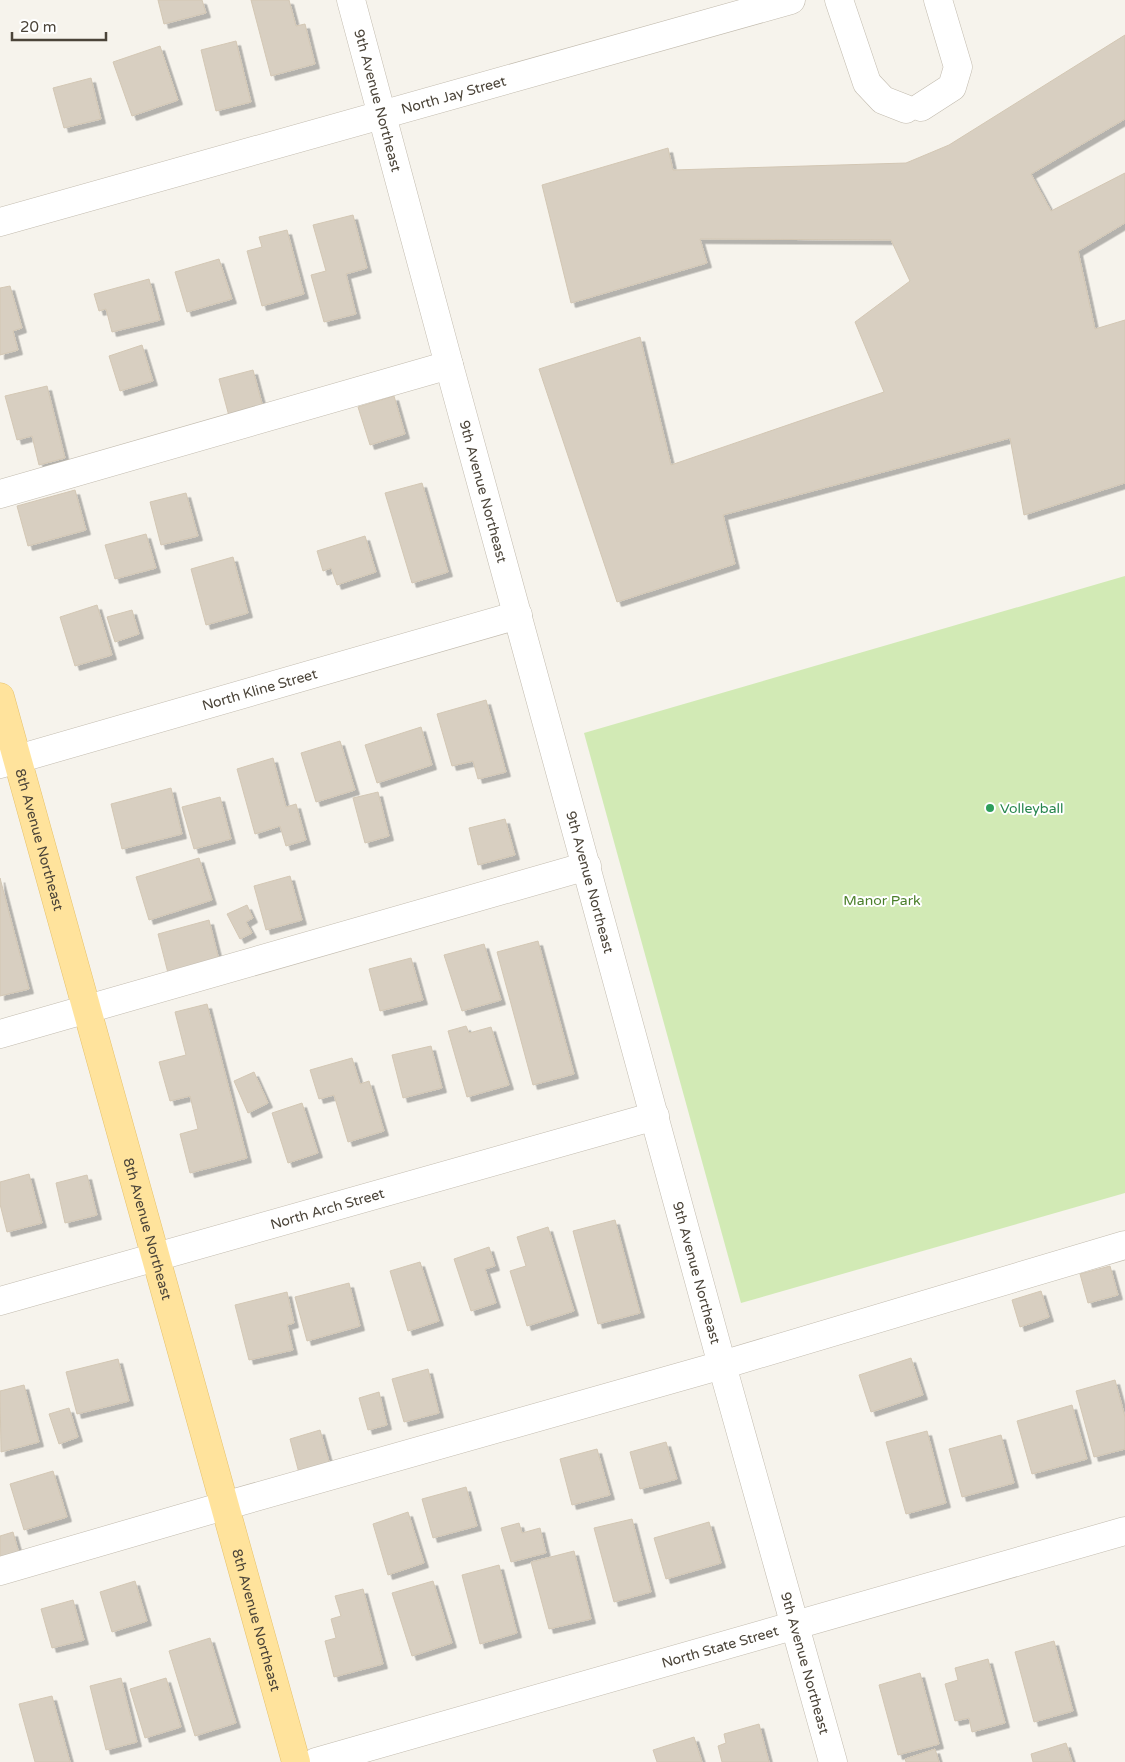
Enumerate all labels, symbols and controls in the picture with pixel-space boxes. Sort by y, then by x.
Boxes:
scale bar [12,10,106,42]
text: 20 m [20,18,57,36]
street label: 9th Avenue Northeast [351,27,405,174]
street label: North Jay Street [399,72,508,118]
street label: 9th Avenue Northeast [456,418,511,565]
street label: North Kline Street [200,665,320,714]
street label: 8th Avenue Northeast [12,767,68,913]
place label: Volleyball [1000,800,1063,817]
marker: Volleyball [984,802,996,814]
street label: 9th Avenue Northeast [563,809,618,956]
park label: Manor Park [843,892,921,909]
street label: 8th Avenue Northeast [120,1156,176,1302]
street label: North Arch Street [268,1184,387,1233]
street label: 9th Avenue Northeast [669,1200,725,1347]
street label: 8th Avenue Northeast [229,1547,285,1694]
street label: 9th Avenue Northeast [777,1590,833,1737]
street label: North State Street [659,1622,781,1671]

